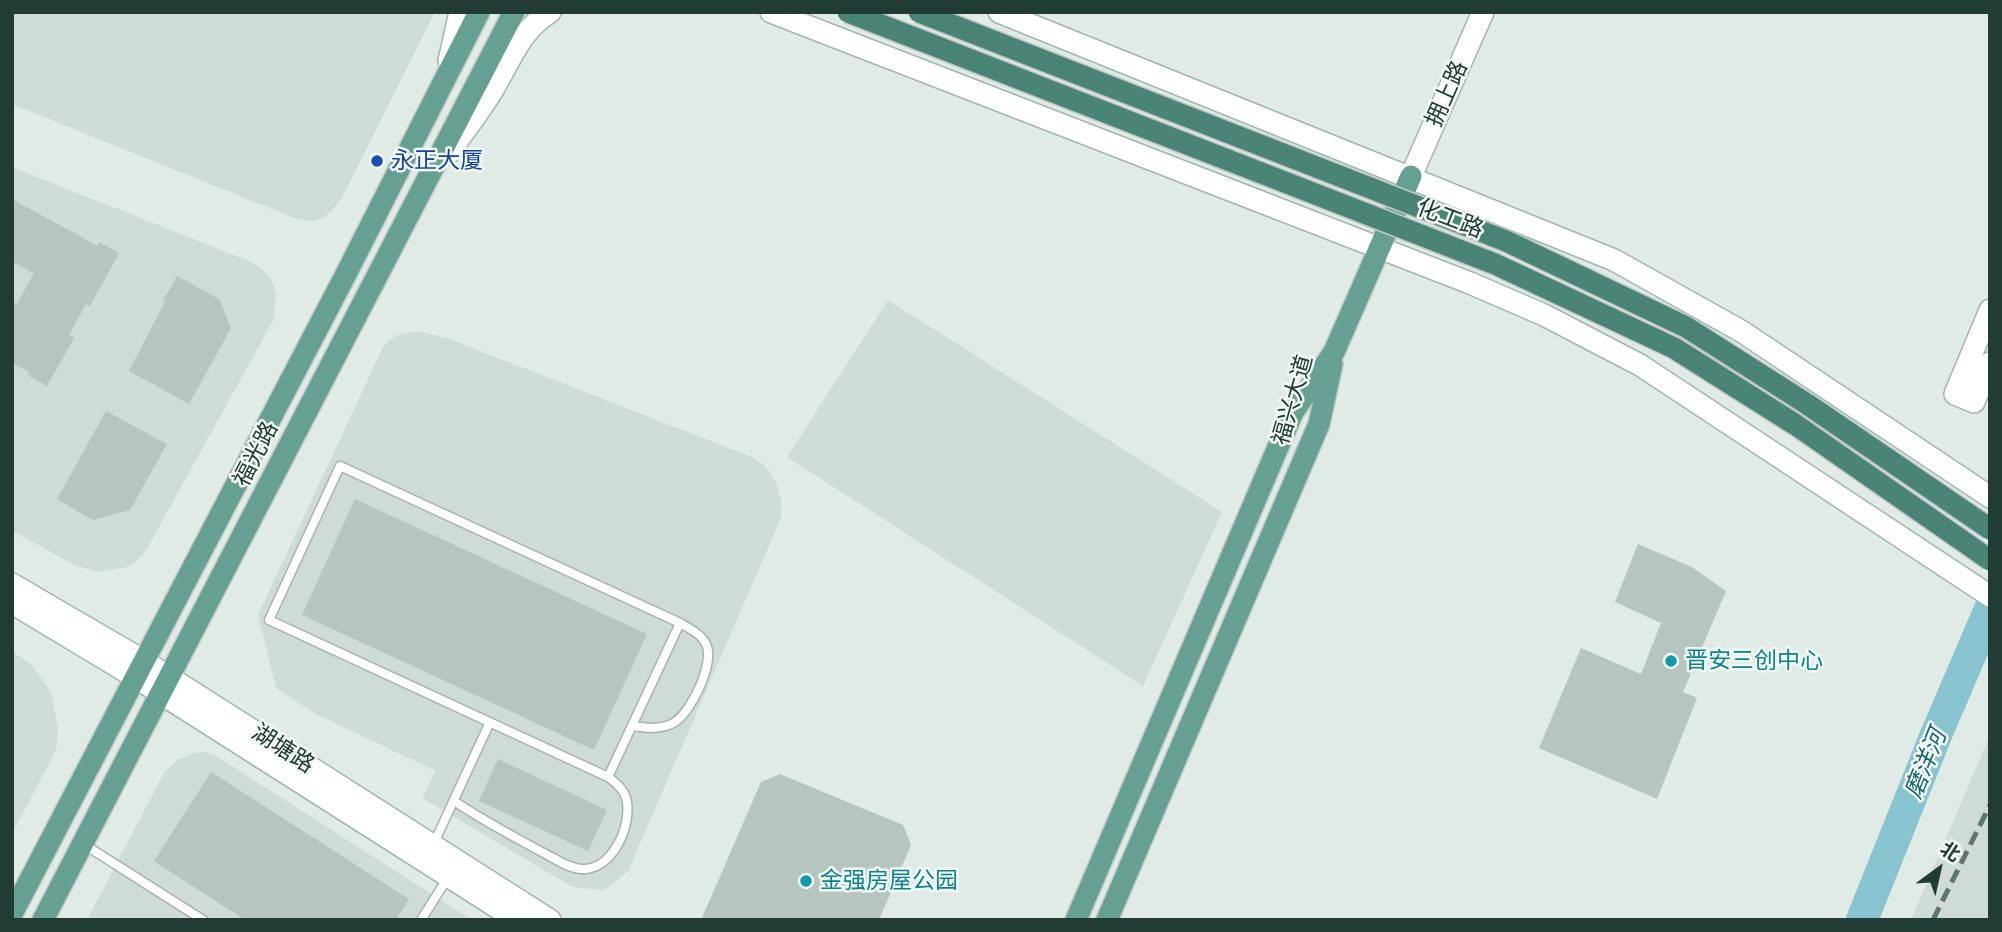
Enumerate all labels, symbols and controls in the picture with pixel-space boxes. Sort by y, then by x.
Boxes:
street label: 拥上路 [1420,57,1474,131]
place label: 永正大厦 [391,147,483,175]
marker: 永正大厦 [369,153,385,169]
street label: 化工路 [1413,194,1487,244]
street label: 福兴大道 [1267,352,1319,448]
street label: 福光路 [228,417,284,491]
place label: 晋安三创中心 [1685,647,1823,675]
marker: 晋安三创中心 [1663,653,1679,669]
street label: 湖塘路 [247,719,319,779]
water label: 磨洋河 [1899,725,1953,803]
north arrow [1904,834,1974,904]
text: 北 [1936,837,1964,866]
place label: 金强房屋公园 [820,867,958,895]
marker: 金强房屋公园 [798,873,814,889]

